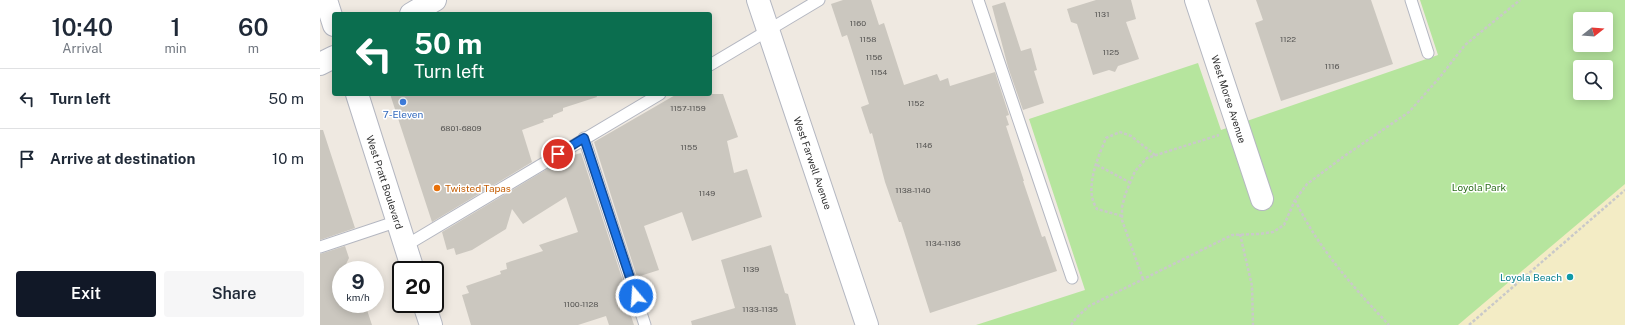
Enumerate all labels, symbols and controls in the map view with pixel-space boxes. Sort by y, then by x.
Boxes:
house number: 1131 [1095,9,1109,19]
north arrow [1573,12,1613,52]
map controls [1573,12,1613,100]
text: 10:40 [51,13,113,41]
text: 1 [171,13,181,41]
text: 60 [238,13,269,41]
house number: 1160 [850,18,866,28]
text: 50 m [414,27,482,60]
icon: left [348,28,400,80]
house number: 1158 [860,34,876,44]
house number: 1122 [1280,34,1296,44]
text: Arrival [62,41,102,56]
text: min [165,41,187,56]
text: m [248,41,259,56]
house number: 1125 [1103,47,1119,57]
house number: 1156 [866,52,882,62]
street label: West Morse Avenue [1209,54,1249,145]
button: search [1573,60,1613,100]
text: Turn left [414,61,484,82]
house number: 1116 [1325,61,1339,71]
house number: 1154 [871,67,887,77]
icon: left [16,88,38,110]
text: Turn left [50,90,111,107]
text: 50 m [269,90,304,107]
marker: 7-Eleven [398,97,408,107]
house number: 1152 [908,98,924,108]
house number: 1157-1159 [670,103,706,113]
place label: 7-Eleven [383,108,424,120]
street label: West Farwell Avenue [791,115,835,211]
house number: 6801-6809 [440,123,482,133]
street label: West Pratt Boulevard [364,134,406,230]
pin [541,137,575,171]
house number: 1146 [916,140,932,150]
house number: 1155 [681,142,697,152]
icon: arrive [547,143,569,165]
icon: arrive [16,148,38,170]
text: Arrive at destination [50,150,195,167]
text: 10 m [272,150,304,167]
park label: Loyola Park [1452,181,1507,193]
place label: Twisted Tapas [445,182,511,194]
marker: Twisted Tapas [432,183,442,193]
house number: 1138-1140 [895,185,931,195]
house number: 1149 [699,188,715,198]
house number: 1134-1136 [925,238,961,248]
speed limit sign: 20 [392,261,444,313]
house number: 1139 [743,264,759,274]
text: 9 [351,270,365,294]
button: Exit [16,271,156,317]
button: Share [164,271,304,317]
place label: Loyola Beach [1500,271,1562,283]
marker: Loyola Beach [1565,272,1575,282]
position arrow [615,275,657,317]
text: km/h [346,291,370,303]
house number: 1100-1128 [563,299,599,309]
house number: 1133-1135 [742,304,778,314]

